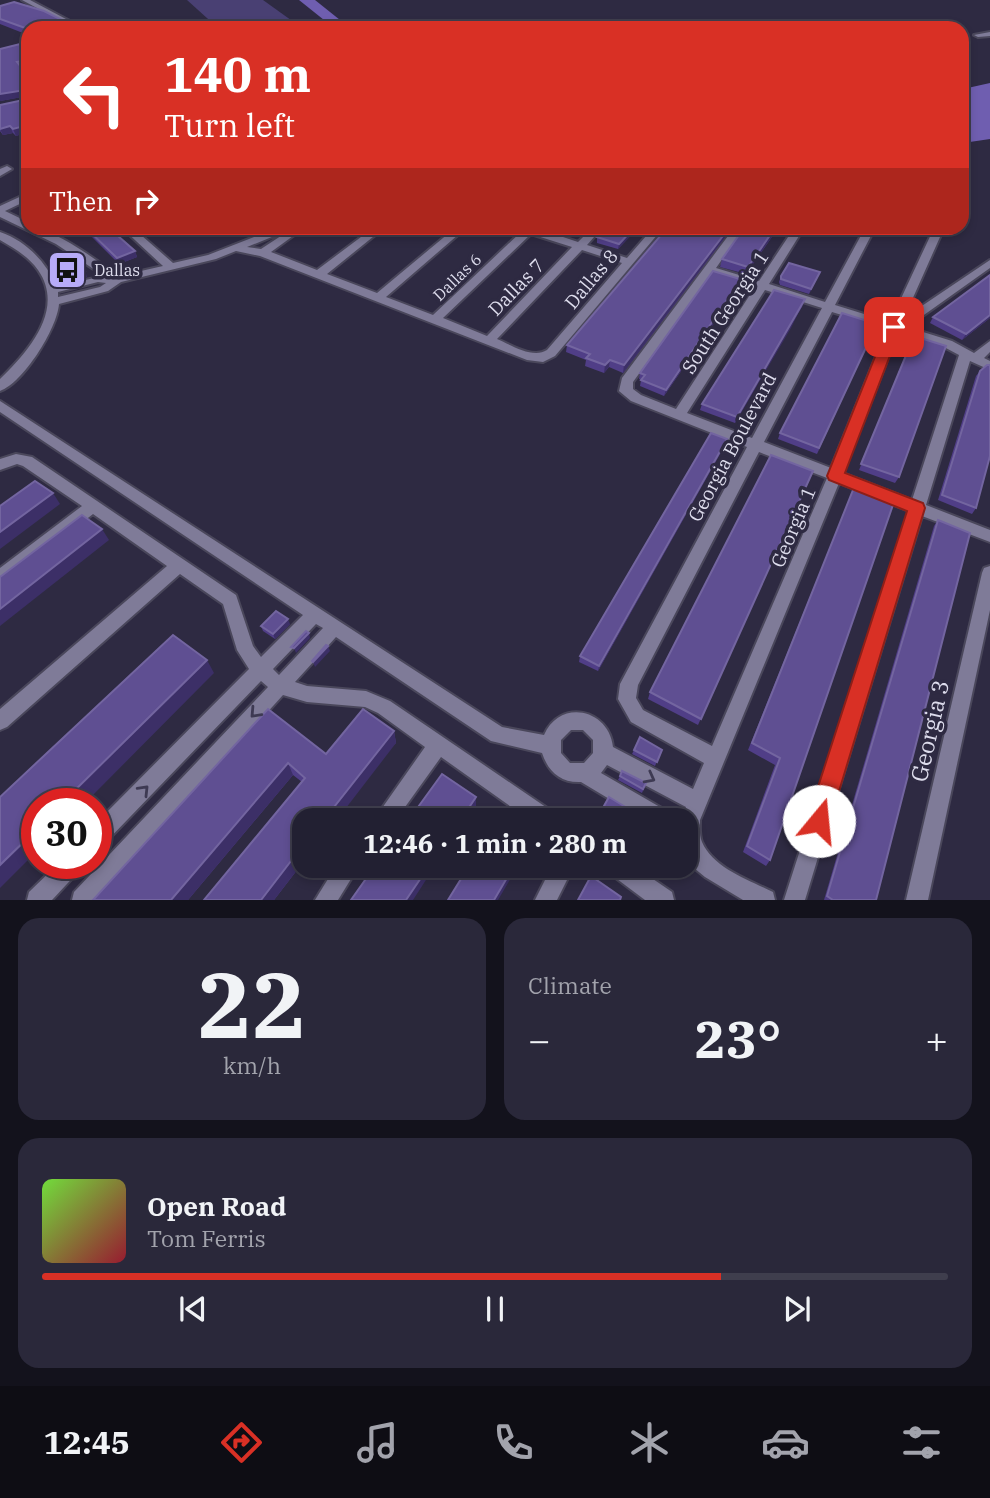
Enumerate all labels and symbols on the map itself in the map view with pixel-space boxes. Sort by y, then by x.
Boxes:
street label: Dallas 8 [559,244,623,314]
street label: South Georgia 1 [676,246,774,378]
bus stop icon: Dallas [46,249,88,291]
street label: Dallas 6 [429,249,485,305]
street label: Dallas 7 [483,253,549,321]
place label: Dallas [94,260,140,280]
pin [864,297,924,357]
street label: Georgia Boulevard [683,368,781,526]
street label: Georgia 1 [765,483,821,571]
street label: Georgia 3 [903,677,955,785]
one-way arrow [251,705,263,718]
one-way arrow [643,769,656,783]
position arrow [782,784,856,858]
one-way arrow [135,785,148,798]
speed limit sign: 30 [21,788,112,879]

